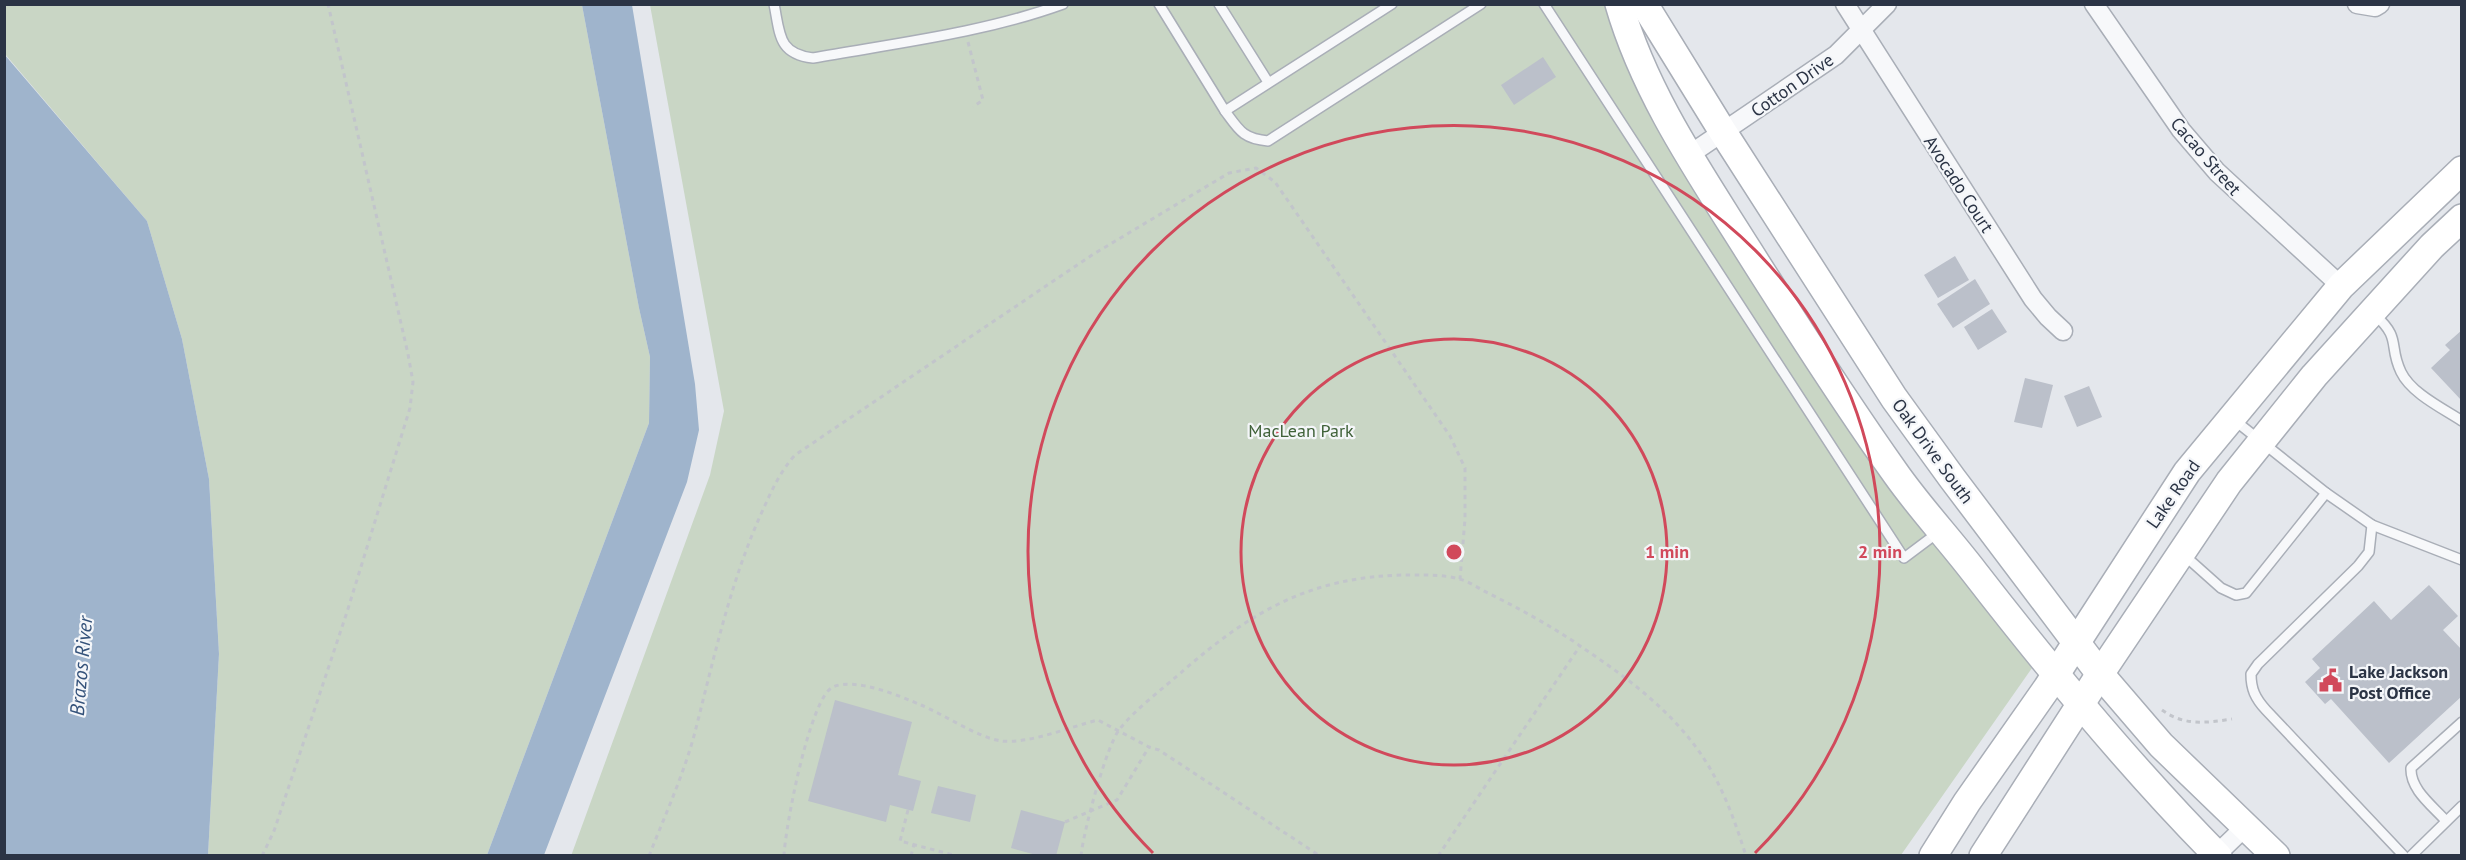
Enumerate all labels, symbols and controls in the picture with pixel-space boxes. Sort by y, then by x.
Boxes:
street label: Cotton Drive [1746,48,1838,122]
street label: Cacao Street [2166,112,2246,200]
street label: Avocado Court [1919,131,1999,237]
street label: Oak Drive South [1887,394,1979,508]
park label: MacLean Park [1248,419,1354,442]
street label: Lake Road [2141,455,2205,533]
text: 1 min [1645,540,1689,563]
text: 2 min [1858,540,1902,563]
centre of rings [1444,542,1464,562]
water label: Brazos River [64,614,98,717]
place label: Lake Jackson Post Office [2349,660,2448,704]
public building icon: Lake Jackson Post Office [2318,668,2344,694]

